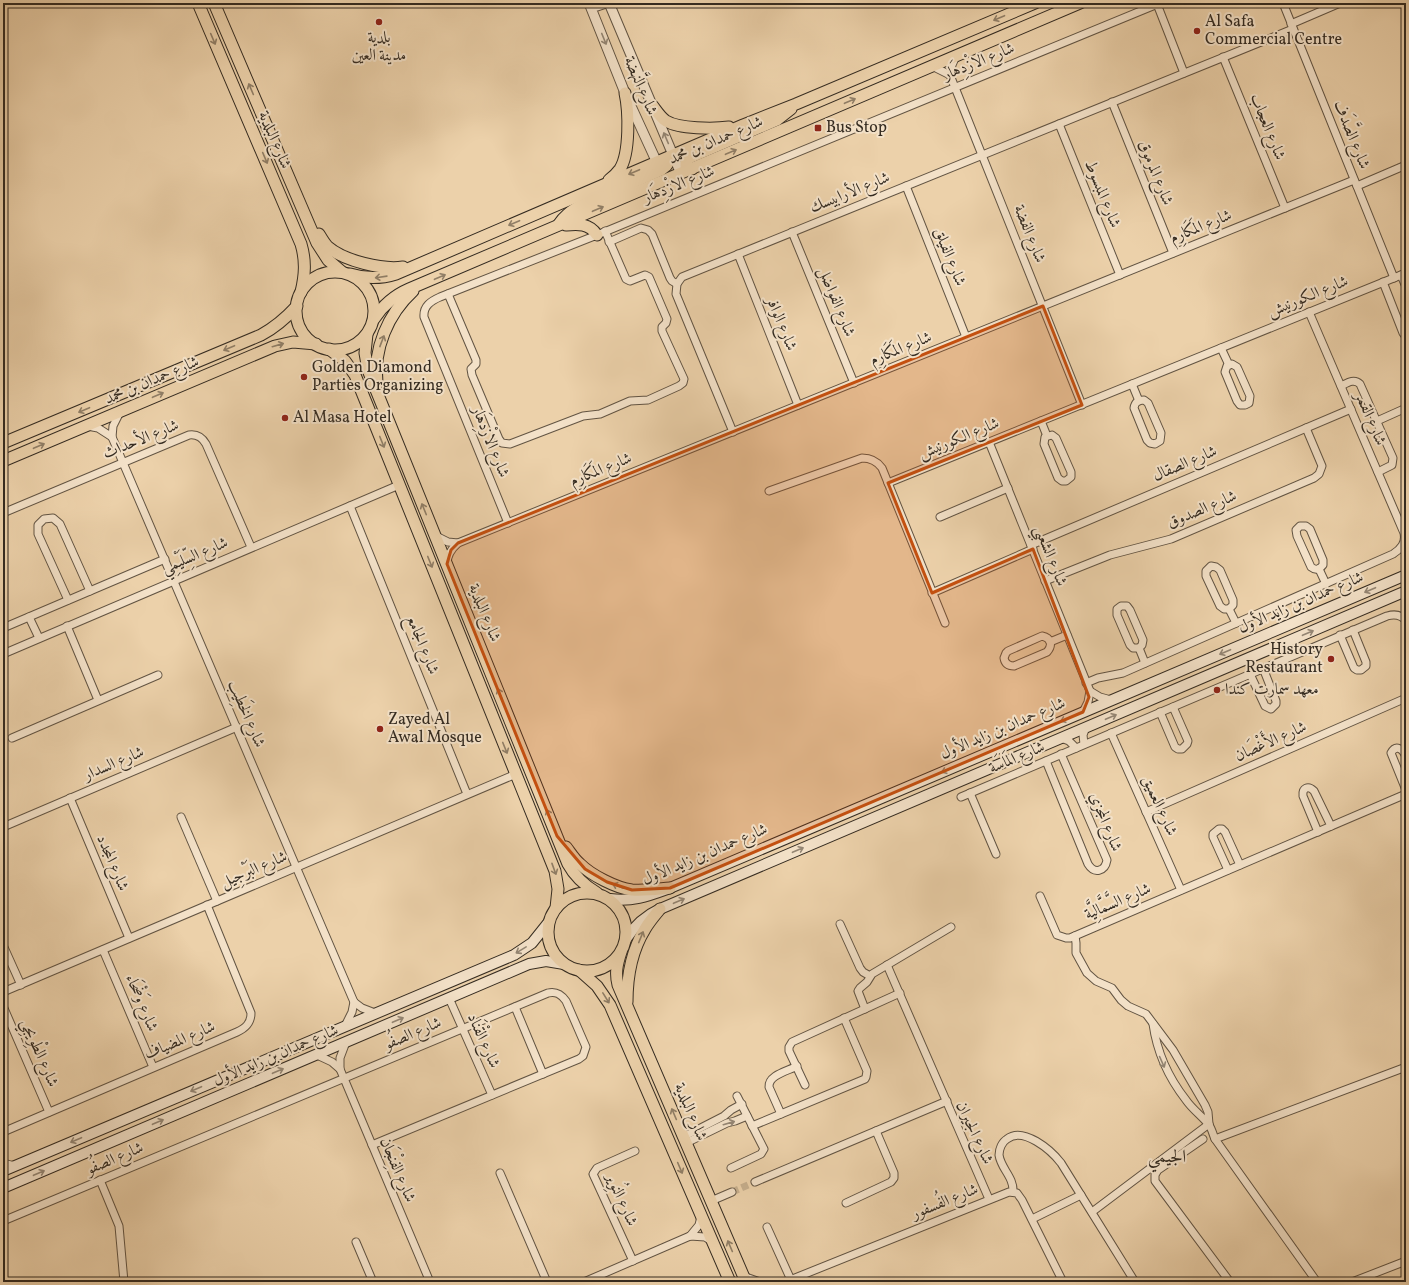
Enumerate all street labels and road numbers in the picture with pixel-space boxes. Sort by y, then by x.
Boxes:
street label: شارع الازْدِهَار [937,36,1019,88]
street label: شارع النَّهضة [617,52,666,119]
street label: شارع العجاب [1243,90,1290,164]
street label: شارع الصَّدَف [1326,96,1378,173]
street label: شارع البلدية [251,108,296,173]
street label: شارع حمدان بن محمد [665,111,767,172]
street label: شارع المرموق [1131,137,1178,209]
street label: شارع المبسوط [1078,157,1126,232]
street label: شارع الازْدِهَار [637,159,719,211]
street label: شارع الأرابيسك [806,165,894,220]
street label: شارع الفضة [1006,202,1051,267]
street label: شارع المَكَارِم [1166,203,1236,251]
street label: شارع الفيلق [926,224,971,290]
street label: شارع الفواضل [811,264,860,341]
street label: شارع الكورنيش [1264,271,1352,324]
street label: شارع الوافر [759,292,802,355]
street label: شارع المَكَارِم [866,325,936,373]
street label: شارع حمدان بن محمد [101,351,203,412]
street label: شارع القمر [1347,387,1391,450]
street label: شارع الازْدِهَار [464,400,516,482]
street label: شارع الأحداث [99,413,183,466]
street label: شارع الكورنيش [915,413,1003,466]
street label: شارع الصقال [1149,441,1221,488]
street label: شارع المَكَارِم [566,446,636,494]
street label: شارع الصدوق [1164,485,1241,535]
street label: شارع الشعبي [1025,522,1072,591]
street label: شارع السِّلَيْمِي [158,530,233,583]
street label: شارع حمدان بن زايد الأول [1234,565,1368,640]
street label: شارع البلدية [461,581,506,646]
street label: شارع الجامع [397,612,444,679]
street label: شارع الخَطِيب [221,676,272,752]
street label: شارع حمدان بن زايد الأول [936,691,1070,766]
street label: شارع الأَغْصَان [1230,713,1311,769]
street label: شارع المَاسَة [985,735,1049,781]
street label: شارع السدار [79,741,148,788]
street label: شارع العميق [1135,772,1182,840]
street label: شارع المجزي [1082,789,1127,855]
street label: شارع حمدان بن زايد الأول [638,817,772,892]
street label: شارع المجدد [89,831,134,895]
street label: شارع البَرْجِيل [216,844,291,895]
street label: شارع السَّمَّالِيَّة [1080,875,1155,927]
street label: شارع وَضْحَاء [118,970,165,1035]
street label: شارع الصفُو [378,1008,445,1058]
street label: شارع القْنَاد [460,1009,507,1072]
street label: شارع الطْوِيجِي [12,1015,65,1092]
street label: شارع المضياف [141,1016,219,1067]
street label: شارع حمدان بن زايد الأول [209,1018,343,1093]
street label: شارع البلدية [667,1080,712,1145]
street label: شارع الجيران [949,1098,998,1169]
street label: شارع الصفُو [80,1133,147,1183]
street label: شارع الفِنْجَان [373,1133,422,1206]
street label: شارع النُوِير [598,1167,646,1230]
street label: شارع الفُسفور [905,1175,982,1227]

